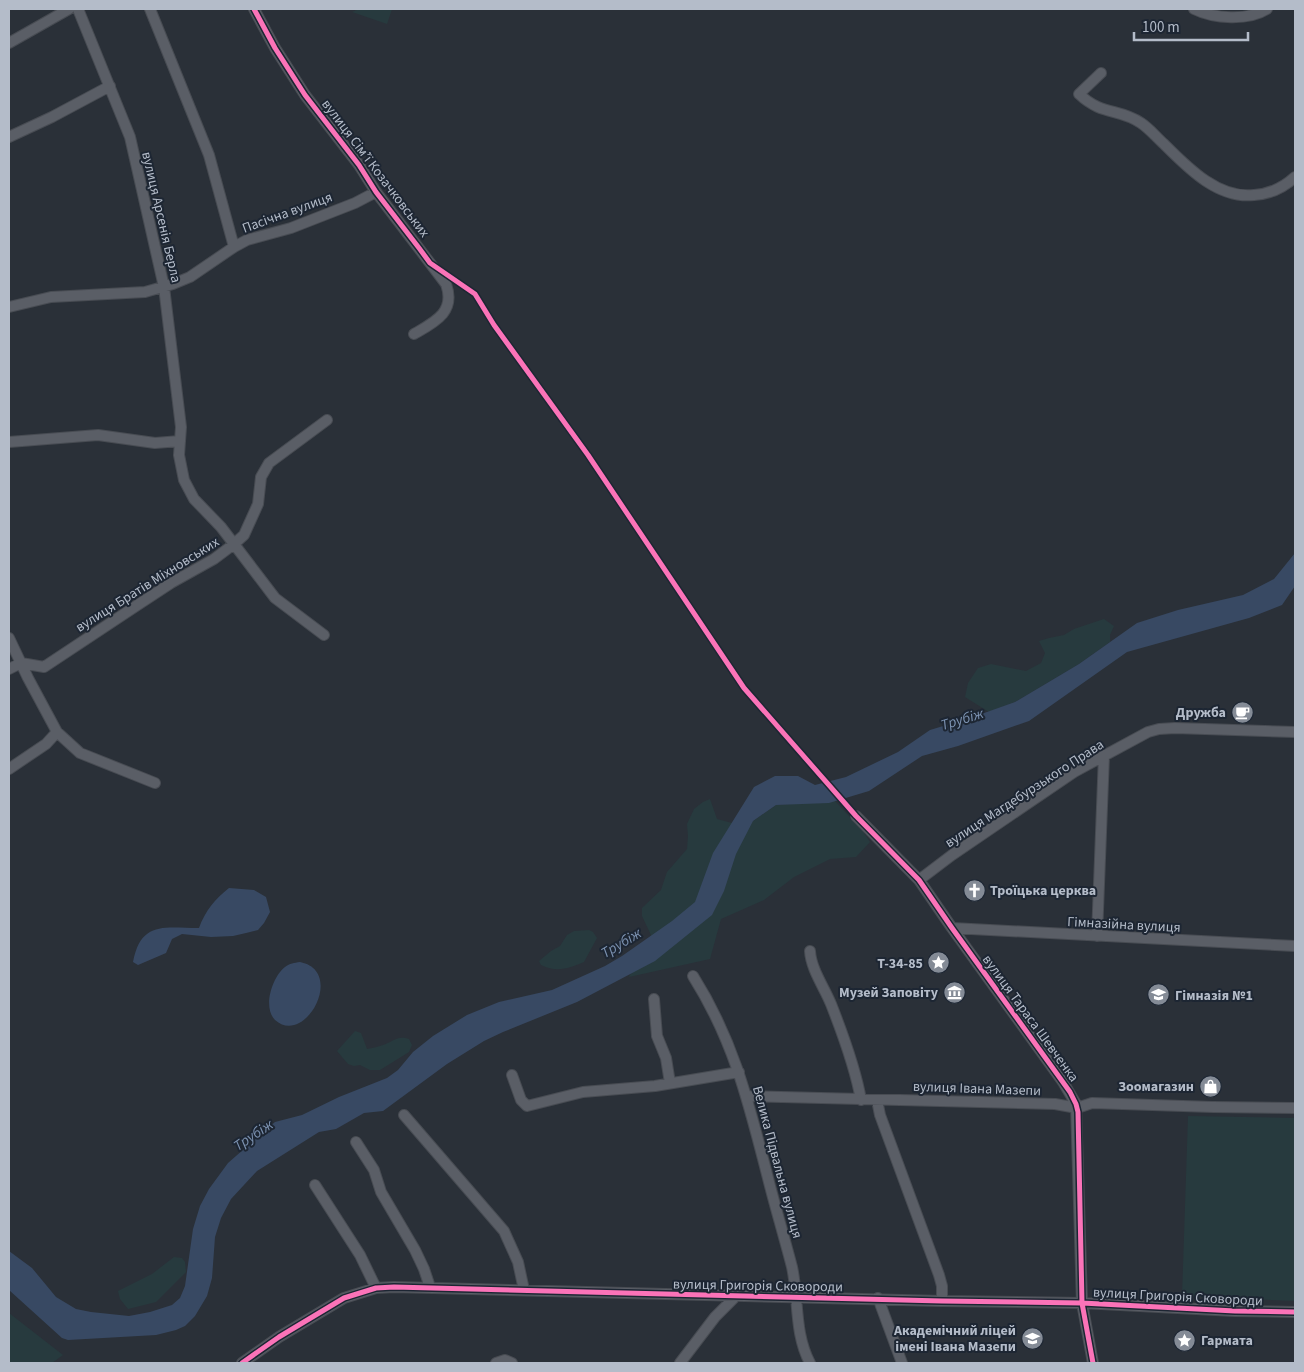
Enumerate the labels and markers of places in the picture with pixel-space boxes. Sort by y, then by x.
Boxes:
cafe icon: Дружба [1230,700,1254,724]
place label: Дружба [1176,703,1226,723]
church icon: Троїцька церква [962,878,986,902]
place label: Троїцька церква [990,881,1096,901]
place icon: Т-34-85 [927,951,951,975]
place label: Т-34-85 [877,954,923,974]
museum icon: Музей Заповіту [942,980,966,1004]
place label: Музей Заповіту [839,983,939,1003]
school or university icon: Гімназія №1 [1147,983,1171,1007]
place label: Гімназія №1 [1175,986,1253,1006]
shop icon: Зоомагазин [1198,1074,1222,1098]
place label: Зоомагазин [1118,1077,1194,1097]
place label: Академічний ліцей імені Івана Мазепи [893,1321,1016,1357]
school or university icon: Академічний ліцей імені Івана Мазепи [1020,1326,1044,1350]
place icon: Гармата [1173,1328,1197,1352]
place label: Гармата [1201,1331,1253,1351]

